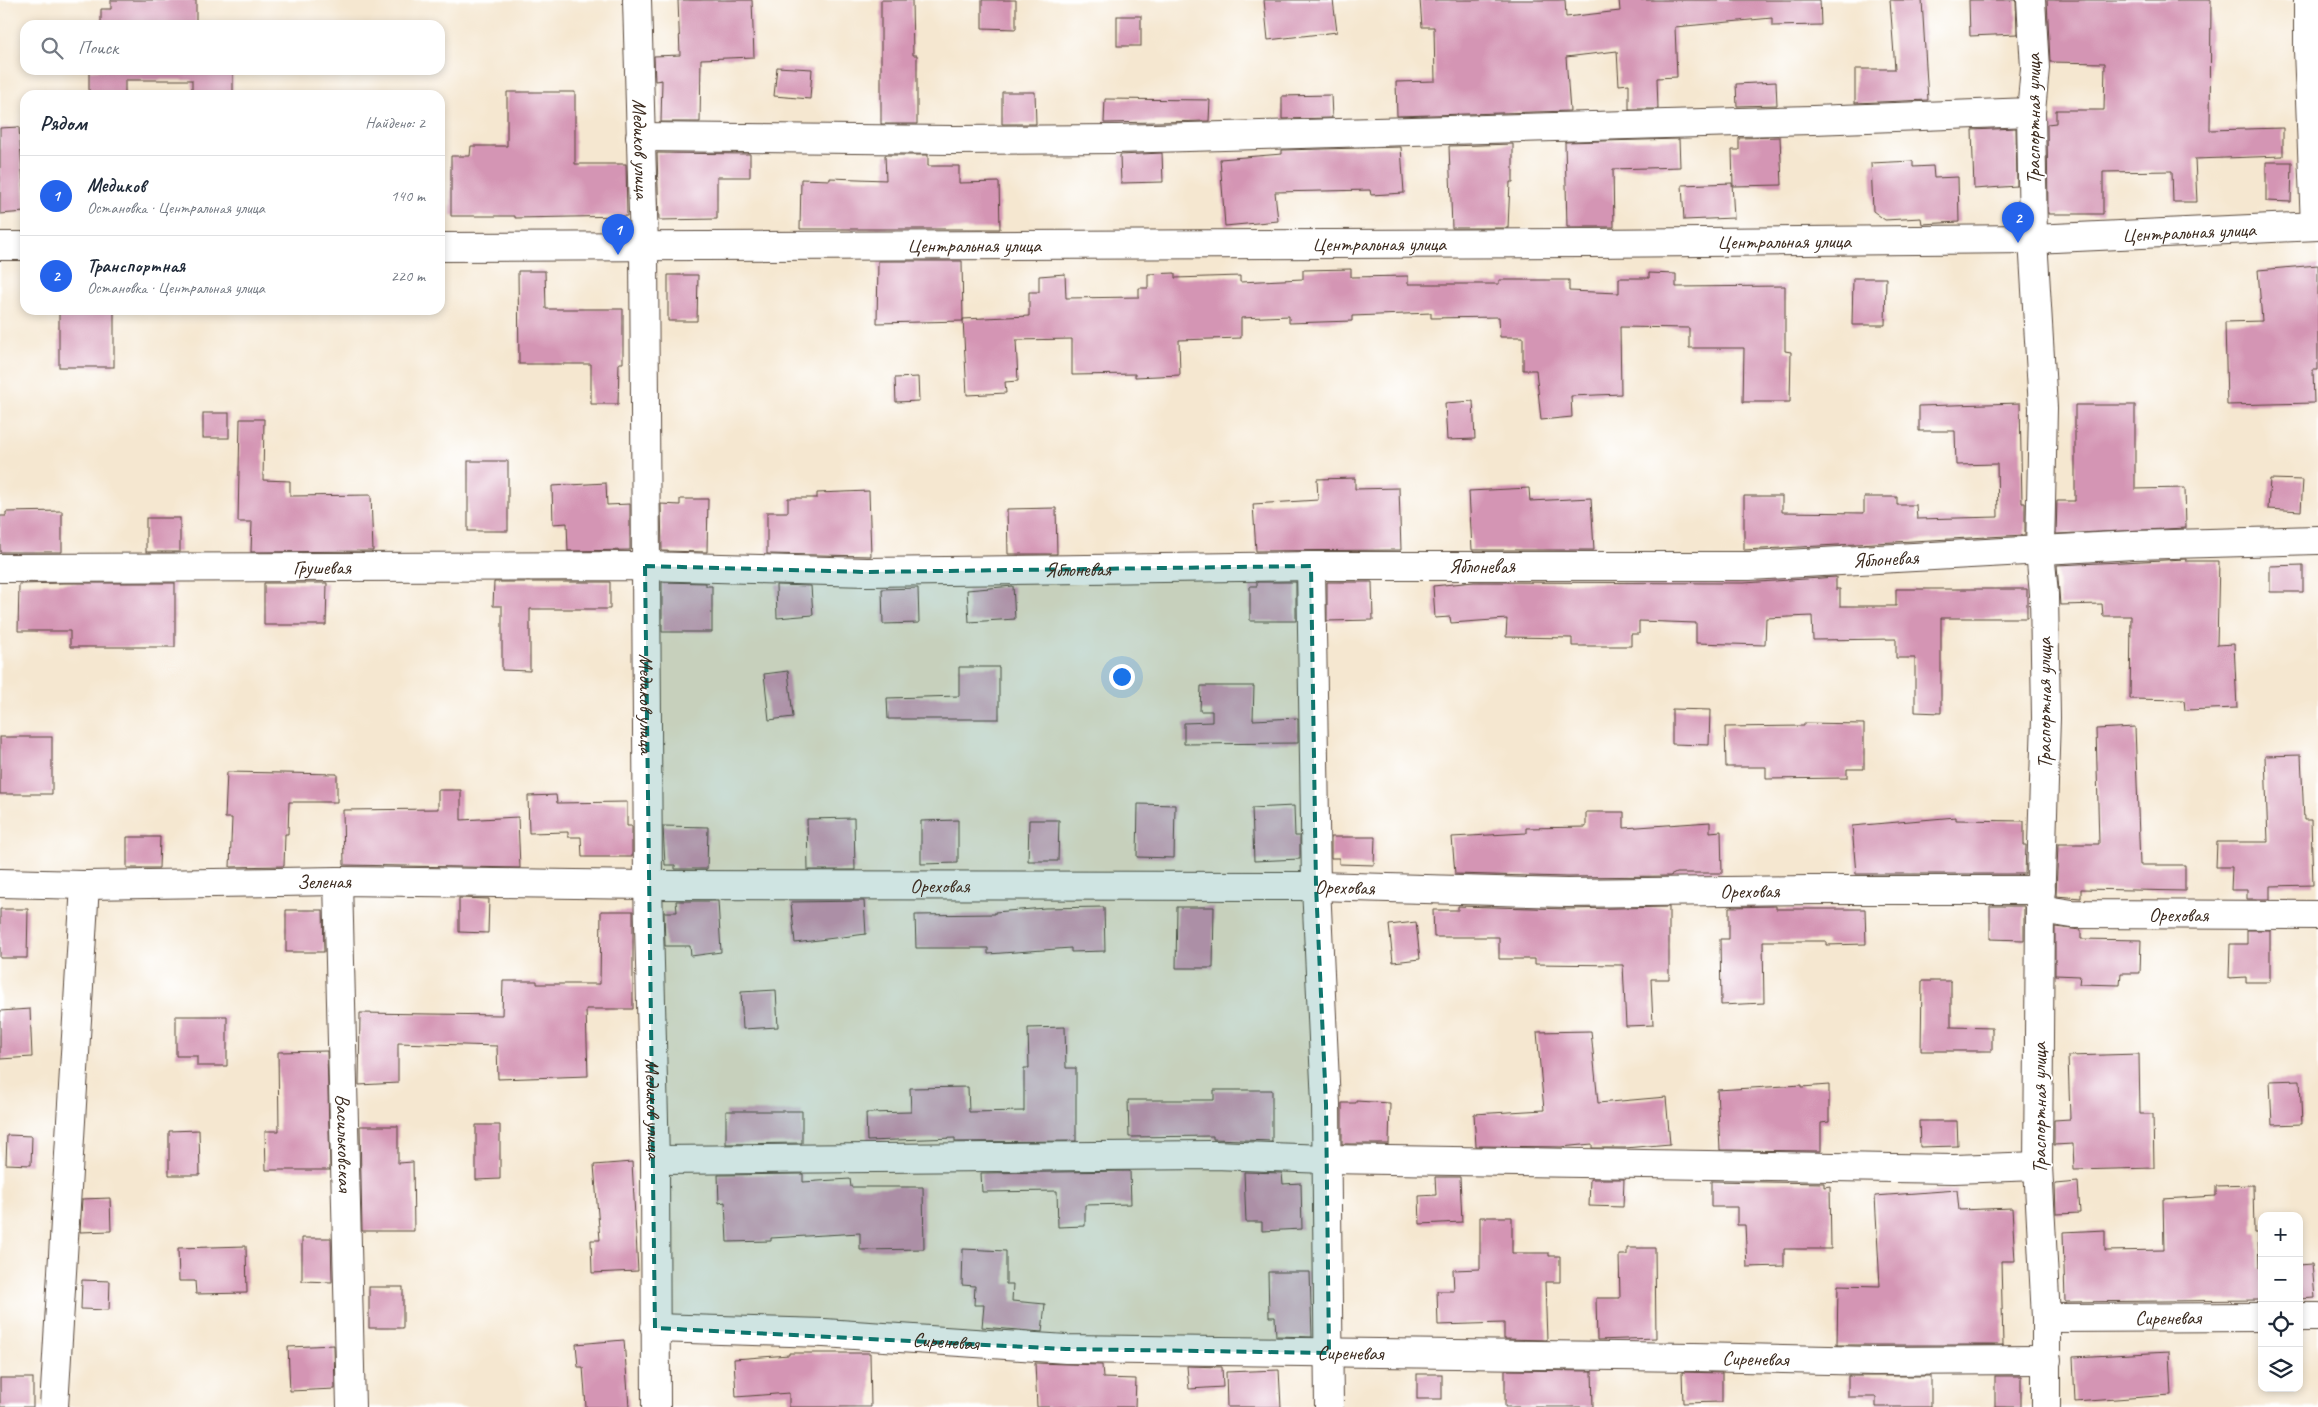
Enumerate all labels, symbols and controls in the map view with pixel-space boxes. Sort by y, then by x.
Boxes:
search box [20,20,445,75]
icon: search [38,34,66,62]
text: Поиск [78,36,118,60]
street label: Траспортная улица [2021,52,2046,185]
street label: Медиков улица [627,98,655,201]
text: Рядом [40,110,87,136]
text: Найдено: 2 [365,113,425,133]
text: Медиков [87,174,146,198]
text: 1 [52,186,60,206]
text: 140 m [391,186,425,206]
text: Остановка · Центральная улица [87,198,265,218]
pin: 2 [2002,202,2034,243]
pin: 1 [602,214,634,255]
street label: Центральная улица [2121,217,2258,248]
street label: Центральная улица [1717,229,1852,255]
street label: Центральная улица [1312,231,1447,257]
street label: Центральная улица [907,233,1042,258]
text: Транспортная [87,254,185,278]
text: 2 [52,266,60,286]
text: 220 m [391,266,425,286]
text: Остановка · Центральная улица [87,278,265,298]
street label: Яблоневая [1852,545,1920,573]
street label: Яблоневая [1449,554,1516,579]
street label: Грушевая [293,555,352,580]
street label: Яблоневая [1045,557,1112,583]
street label: Траспортная улица [2032,636,2057,769]
street label: Медиков улица [634,654,659,756]
your location [1109,664,1135,690]
street label: Зеленая [297,869,352,895]
street label: Ореховая [910,873,971,898]
street label: Ореховая [1315,874,1376,901]
street label: Ореховая [1720,878,1781,904]
street label: Ореховая [2149,902,2209,928]
street label: Траспортная улица [2027,1041,2052,1174]
street label: Медиков улица [639,1058,667,1161]
street label: Васильковская [330,1094,358,1194]
map controls [2258,1212,2303,1392]
button: + [2258,1212,2303,1257]
button: − [2258,1257,2303,1302]
button: locate [2258,1302,2303,1347]
street label: Сиреневая [2135,1305,2203,1331]
street label: Сиреневая [912,1327,981,1356]
street label: Сиреневая [1317,1340,1385,1366]
street label: Сиреневая [1722,1346,1790,1372]
button: layers [2258,1347,2303,1392]

